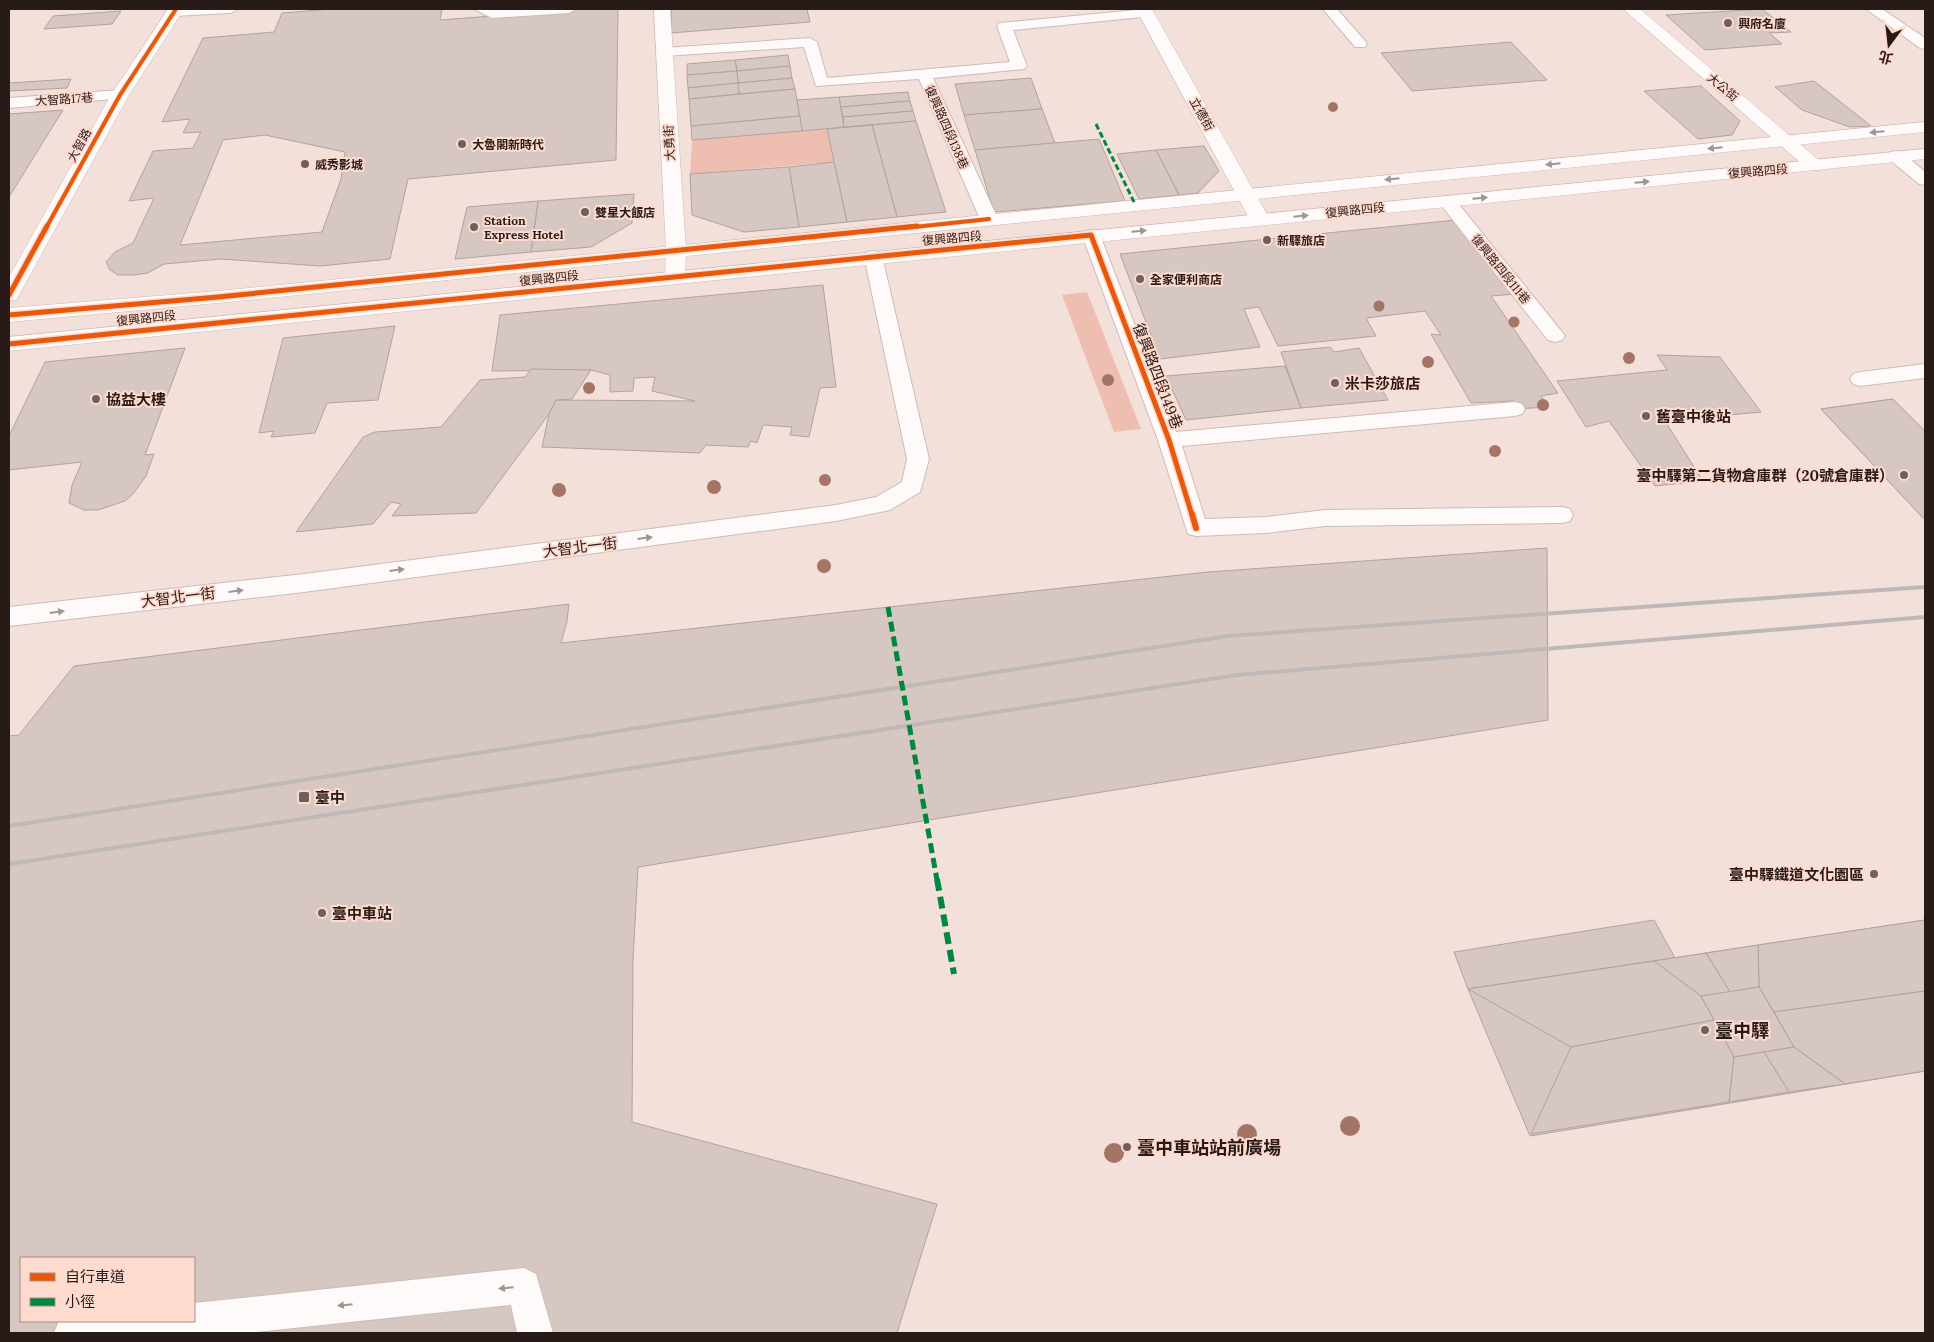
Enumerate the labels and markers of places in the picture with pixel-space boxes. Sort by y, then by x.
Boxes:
place label: 興府名廈 [1738,16,1786,31]
marker: 興府名廈 [1722,17,1734,29]
place label: 大魯閣新時代 [472,137,544,152]
marker: 大魯閣新時代 [456,138,468,150]
place label: 威秀影城 [315,157,363,172]
marker: 威秀影城 [299,158,311,170]
place label: 雙星大飯店 [595,205,655,220]
marker: 雙星大飯店 [579,206,591,218]
place label: Station Express Hotel [484,213,564,242]
marker: Station Express Hotel [468,221,480,233]
place label: 新驛旅店 [1277,233,1325,248]
marker: 新驛旅店 [1261,234,1273,246]
place label: 全家便利商店 [1150,272,1222,287]
marker: 全家便利商店 [1134,273,1146,285]
place label: 米卡莎旅店 [1345,374,1420,393]
marker: 米卡莎旅店 [1329,377,1341,389]
place label: 協益大樓 [106,390,166,409]
marker: 協益大樓 [90,393,102,405]
place label: 舊臺中後站 [1656,407,1731,426]
marker: 舊臺中後站 [1640,410,1652,422]
place label: 臺中驛第二貨物倉庫群（20號倉庫群） [1636,466,1894,485]
marker: 臺中驛第二貨物倉庫群（20號倉庫群） [1898,469,1910,481]
place label: 臺中 [315,788,345,807]
marker: 臺中 [297,790,311,804]
place label: 臺中驛鐵道文化園區 [1729,865,1864,884]
marker: 臺中驛鐵道文化園區 [1868,868,1880,880]
place label: 臺中車站 [332,904,392,923]
marker: 臺中車站 [316,907,328,919]
place label: 臺中驛 [1715,1019,1769,1042]
marker: 臺中驛 [1699,1024,1711,1036]
place label: 臺中車站站前廣場 [1137,1136,1281,1159]
marker: 臺中車站站前廣場 [1121,1141,1133,1153]

